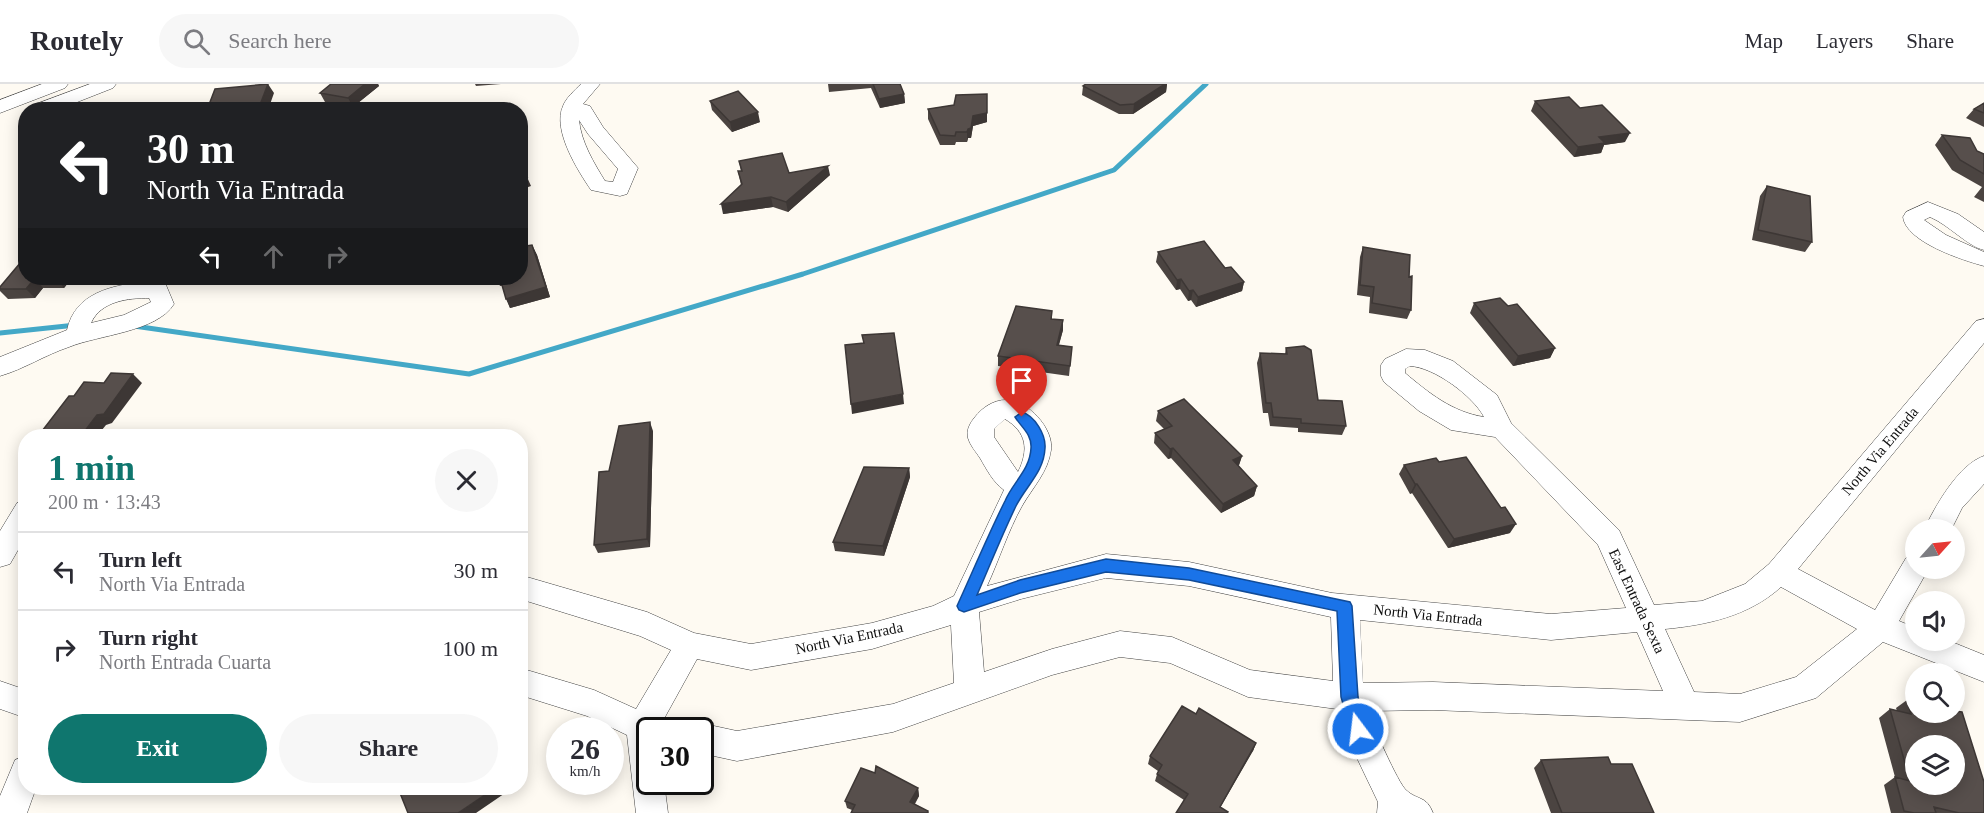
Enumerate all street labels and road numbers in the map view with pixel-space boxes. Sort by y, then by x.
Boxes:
street label: North Via Entrada [1839,404,1922,498]
street label: East Entrada Sexta [1606,546,1668,656]
street label: North Via Entrada [1373,601,1484,629]
street label: North Via Entrada [794,619,905,657]

